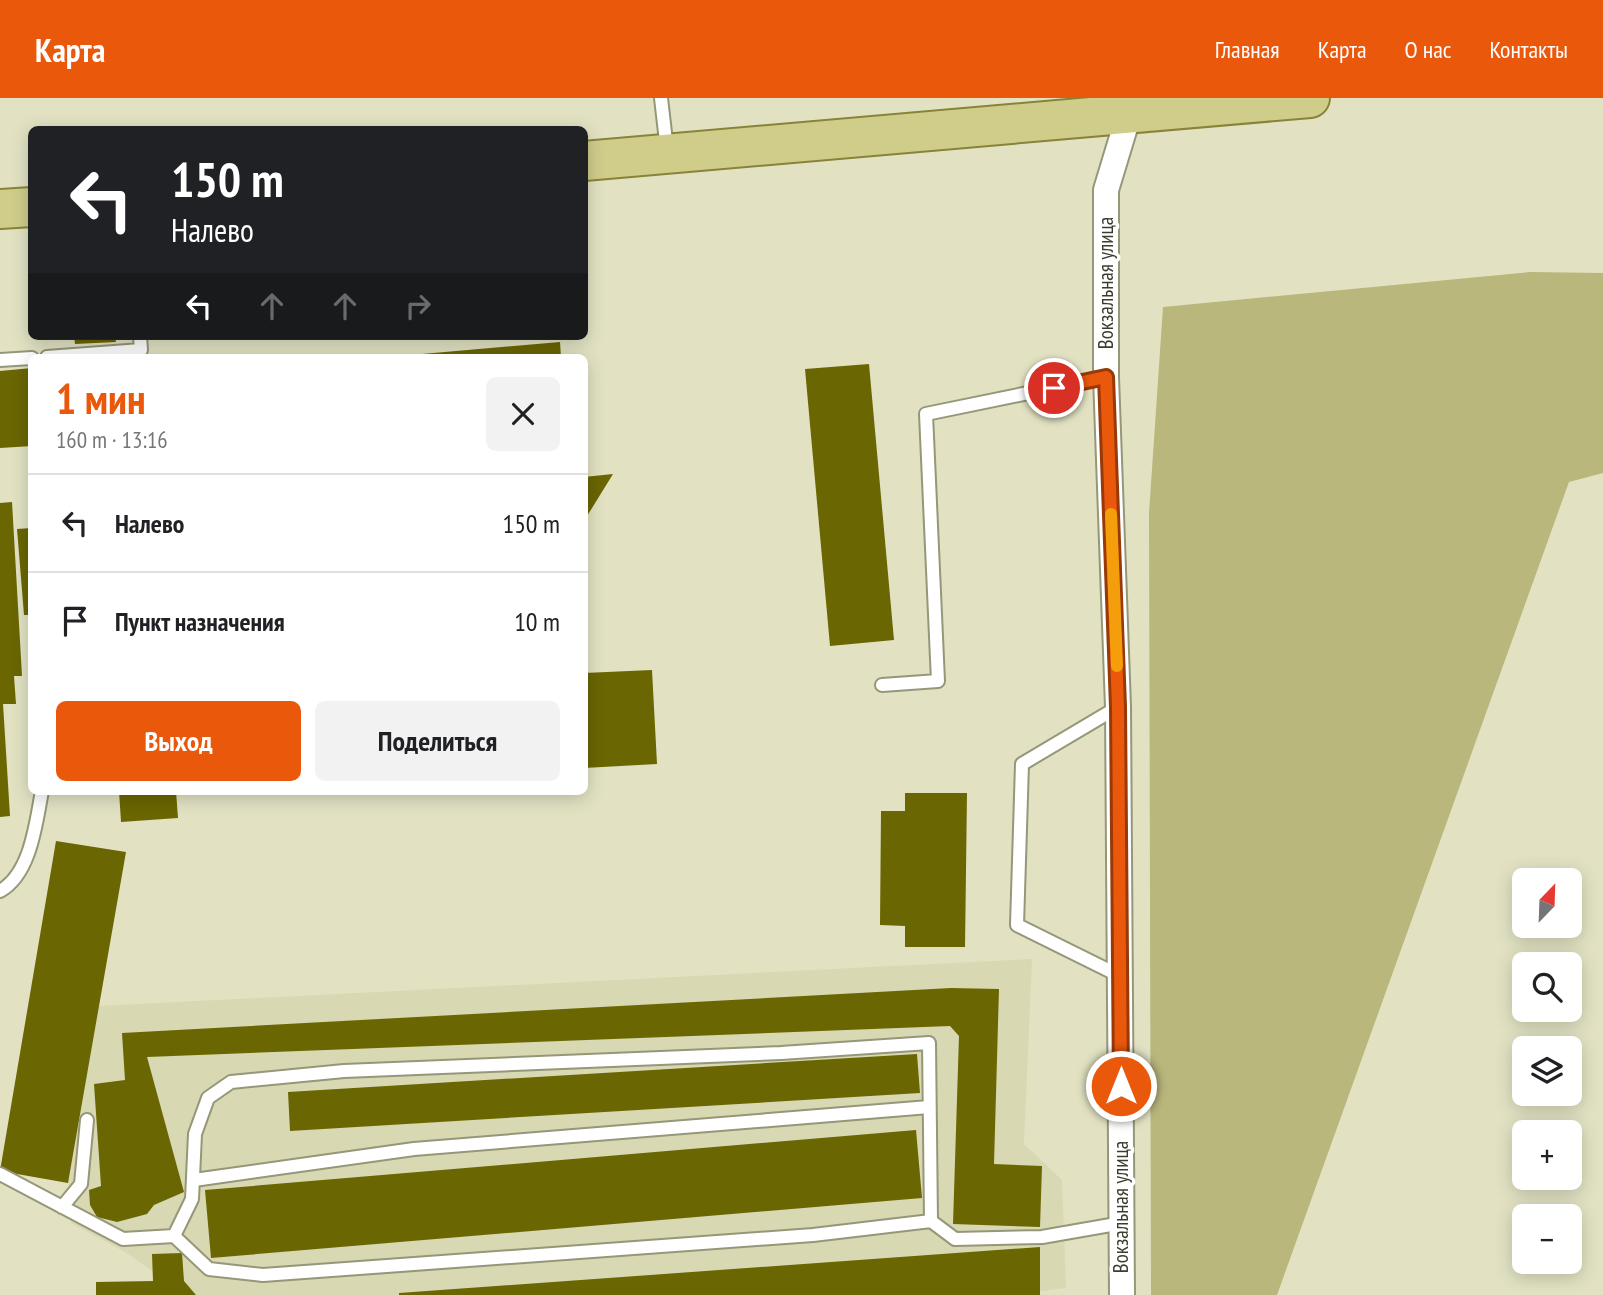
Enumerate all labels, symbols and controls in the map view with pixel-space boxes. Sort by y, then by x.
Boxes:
text: Карта [35,28,105,71]
text: Главная [1215,34,1280,65]
text: Карта [1318,34,1367,65]
text: О нас [1405,34,1451,65]
text: Контакты [1489,34,1568,65]
text: 150 m [171,147,284,211]
icon: left [56,154,147,245]
text: Налево [171,209,254,251]
street label: Вокзальная улица [1092,217,1119,349]
icon: left [180,287,218,325]
icon: ahead [253,287,291,325]
icon: ahead [326,287,364,325]
icon: right [399,287,437,325]
pin [1024,358,1084,418]
icon: arrive [1035,369,1073,407]
text: 1 мин [56,371,146,426]
button: close [486,377,560,451]
text: 160 m · 13:16 [56,425,168,454]
icon: left [56,504,94,542]
text: Налево [115,507,184,540]
text: 150 m [502,507,560,540]
icon: arrive [56,602,94,640]
text: Пункт назначения [115,605,285,638]
text: 10 m [514,605,560,638]
button: Выход [56,701,301,781]
button: Поделиться [315,701,560,781]
north arrow [1512,868,1582,938]
map controls [1512,868,1582,1274]
button: search [1512,952,1582,1022]
button: layers [1512,1036,1582,1106]
position arrow [1084,1049,1158,1123]
button: + [1512,1120,1582,1190]
street label: Вокзальная улица [1107,1141,1134,1273]
button: − [1512,1204,1582,1274]

